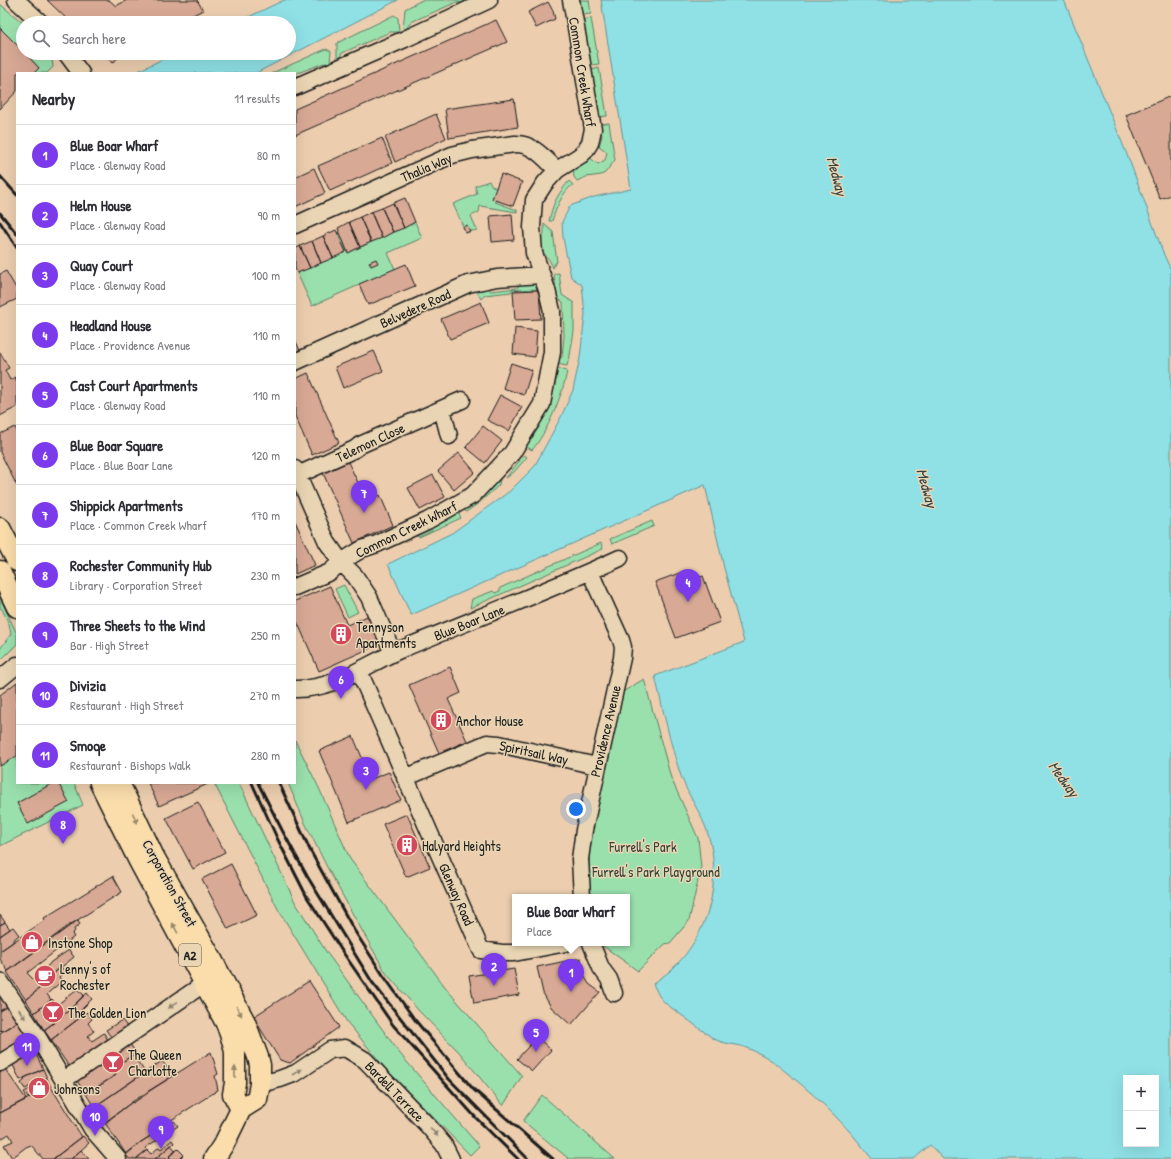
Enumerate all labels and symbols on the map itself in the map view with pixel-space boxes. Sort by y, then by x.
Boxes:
street label: Common Creek Wharf [565,16,601,128]
street label: Thalia Way [398,148,455,187]
water label: Medway [822,154,853,200]
street label: Belvedere Road [377,284,454,332]
street label: Telemon Close [332,418,408,466]
water label: Medway [911,466,943,512]
pin: 7 [351,480,377,513]
street label: Common Creek Wharf [352,496,460,562]
pin: 4 [675,569,701,602]
street label: Blue Boar Lane [431,599,508,645]
place label: Tennyson Apartments [356,617,416,653]
building icon: Tennyson Apartments [328,621,354,647]
pin: 6 [328,666,354,699]
street label: Providence Avenue [585,683,625,779]
building icon: Anchor House [428,707,454,733]
place label: Anchor House [456,711,524,730]
street label: Spiritsail Way [498,735,570,770]
pin: 3 [353,757,379,790]
water label: Medway [1044,757,1085,803]
your location [566,799,586,819]
pin: 8 [50,811,76,844]
one-way arrow [132,813,138,824]
building icon: Halyard Heights [394,832,420,858]
street label: Corporation Street [137,836,202,931]
place label: Halyard Heights [422,836,501,856]
park label: Furrell's Park [608,837,677,856]
street label: Glenway Road [434,860,479,929]
park label: Furrell's Park Playground [591,862,720,882]
one-way arrow [172,922,178,934]
shop icon: Instone Shop [19,929,45,955]
place label: Instone Shop [48,933,113,953]
road number: A2 [179,944,201,966]
pin: 2 [481,953,507,986]
place label: Lenny's of Rochester [60,959,111,994]
pin: 1 [558,959,584,992]
cafe icon: Lenny's of Rochester [32,963,58,989]
bar icon: The Golden Lion [40,999,66,1025]
one-way arrow [167,1001,178,1009]
place label: The Golden Lion [68,1003,146,1022]
one-way arrow [236,1005,242,1017]
one-way arrow [18,1009,26,1019]
pin: 5 [523,1019,549,1052]
pin: 11 [14,1033,40,1066]
place label: The Queen Charlotte [128,1045,181,1080]
bar icon: The Queen Charlotte [100,1049,126,1075]
street label: Bardell Terrace [361,1056,429,1126]
one-way arrow [232,1065,238,1078]
one-way arrow [291,1068,303,1075]
shop icon: Johnsons [26,1075,52,1101]
place label: Johnsons [54,1079,100,1098]
pin: 10 [82,1103,108,1136]
pin: 9 [148,1116,174,1149]
one-way arrow [429,1127,438,1137]

